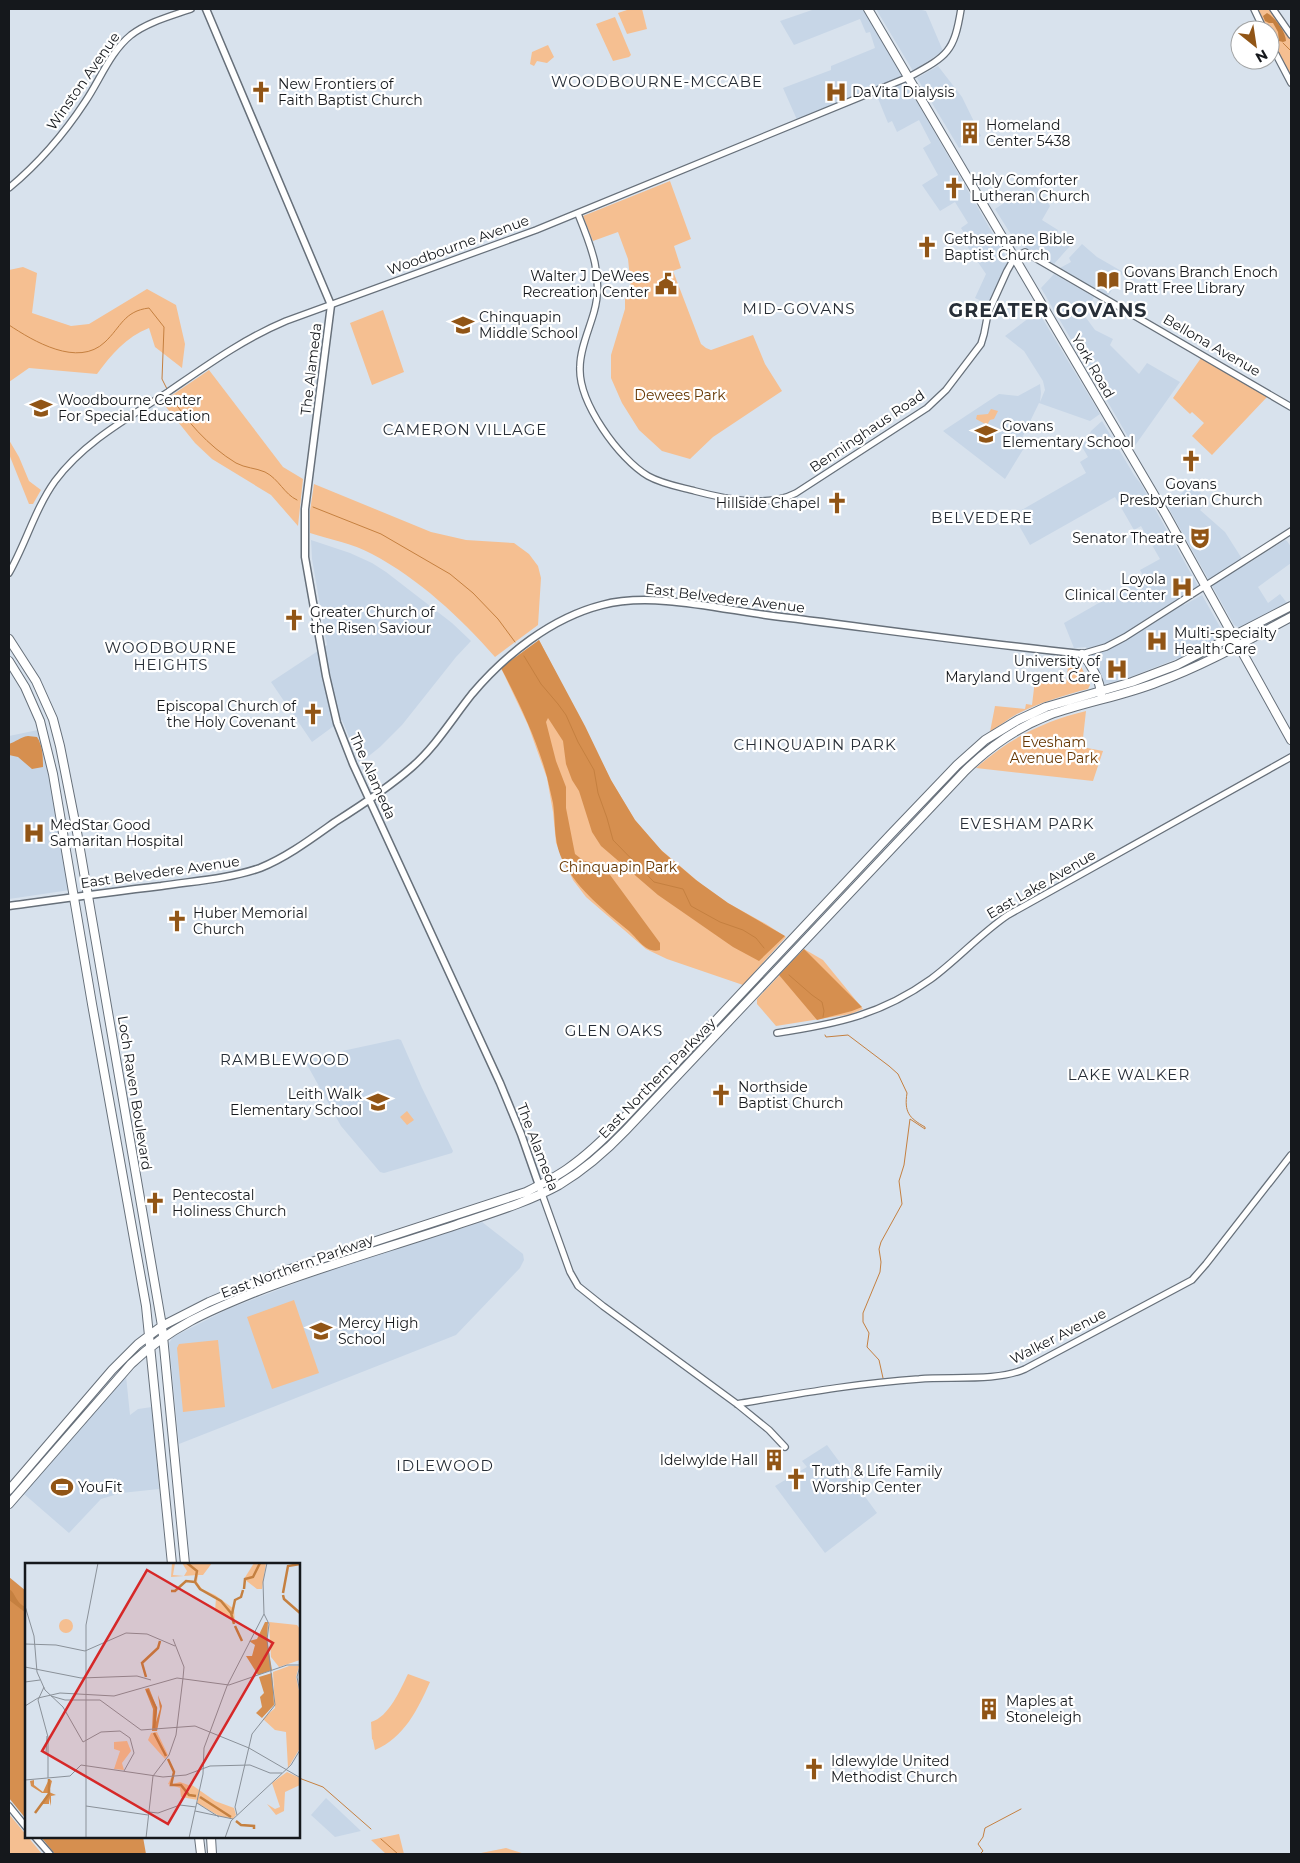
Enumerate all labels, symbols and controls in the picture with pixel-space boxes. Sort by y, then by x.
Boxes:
north arrow [1230,20,1280,70]
street label: Winston Avenue [42,29,124,133]
text: N [1252,46,1271,67]
district label: WOODBOURNE-MCCABE [551,72,763,91]
place label: New Frontiers of Faith Baptist Church [278,75,423,109]
church icon: New Frontiers of Faith Baptist Church [248,79,274,105]
hospital icon: DaVita Dialysis [823,79,849,105]
place label: DaVita Dialysis [852,83,955,101]
place label: Homeland Center 5438 [986,116,1071,150]
building icon: Homeland Center 5438 [957,120,983,146]
place label: Holy Comforter Lutheran Church [971,171,1090,205]
church icon: Holy Comforter Lutheran Church [941,175,967,201]
street label: Woodbourne Avenue [385,211,531,279]
place label: Gethsemane Bible Baptist Church [944,230,1074,264]
church icon: Gethsemane Bible Baptist Church [914,234,940,260]
place label: Govans Branch Enoch Pratt Free Library [1124,263,1278,297]
place label: Walter J DeWees Recreation Center [522,267,649,301]
library icon: Govans Branch Enoch Pratt Free Library [1095,267,1121,293]
public building icon: Walter J DeWees Recreation Center [653,271,679,297]
district label: MID-GOVANS [742,299,856,318]
district label: GREATER GOVANS [949,299,1147,322]
place label: Chinquapin Middle School [479,308,578,342]
street label: Bellona Avenue [1160,310,1264,380]
school or university icon: Chinquapin Middle School [450,312,476,338]
street label: The Alameda [296,322,326,416]
street label: York Road [1067,331,1119,401]
park label: Dewees Park [634,386,726,404]
street label: Benninghaus Road [806,386,928,476]
place label: Woodbourne Center For Special Education [58,391,210,425]
school or university icon: Woodbourne Center For Special Education [28,395,54,421]
place label: Govans Elementary School [1002,417,1134,451]
district label: CAMERON VILLAGE [383,420,547,439]
school or university icon: Govans Elementary School [973,421,999,447]
church icon: Govans Presbyterian Church [1178,448,1204,474]
place label: Govans Presbyterian Church [1119,475,1263,509]
church icon: Hillside Chapel [824,490,850,516]
place label: Hillside Chapel [716,494,820,512]
district label: BELVEDERE [931,508,1033,527]
theatre icon: Senator Theatre [1187,525,1213,551]
place label: Senator Theatre [1072,529,1184,547]
place label: Loyola Clinical Center [1065,570,1166,604]
hospital icon: Loyola Clinical Center [1169,574,1195,600]
street label: East Belvedere Avenue [644,579,806,617]
place label: Greater Church of the Risen Saviour [310,603,436,637]
church icon: Greater Church of the Risen Saviour [281,607,307,633]
place label: Multi-specialty Health Care [1174,624,1277,658]
hospital icon: Multi-specialty Health Care [1144,628,1170,654]
district label: WOODBOURNE HEIGHTS [105,638,237,674]
place label: University of Maryland Urgent Care [945,652,1101,686]
hospital icon: University of Maryland Urgent Care [1104,656,1130,682]
place label: Episcopal Church of the Holy Covenant [156,697,297,731]
church icon: Episcopal Church of the Holy Covenant [300,701,326,727]
street label: The Alameda [346,730,400,822]
park label: Evesham Avenue Park [1010,733,1099,767]
district label: CHINQUAPIN PARK [733,735,897,754]
district label: EVESHAM PARK [960,814,1094,833]
place label: MedStar Good Samaritan Hospital [50,816,184,850]
hospital icon: MedStar Good Samaritan Hospital [21,820,47,846]
street label: East Lake Avenue [983,845,1099,923]
street label: East Belvedere Avenue [79,852,241,892]
park label: Chinquapin Park [559,858,678,876]
place label: Huber Memorial Church [193,904,308,938]
church icon: Huber Memorial Church [164,908,190,934]
street label: East Northern Parkway [595,1013,720,1142]
street label: Loch Raven Boulevard [114,1014,156,1172]
district label: GLEN OAKS [565,1021,663,1040]
district label: RAMBLEWOOD [220,1050,350,1069]
district label: LAKE WALKER [1068,1065,1190,1084]
place label: Northside Baptist Church [738,1078,843,1112]
church icon: Northside Baptist Church [708,1082,734,1108]
place label: Leith Walk Elementary School [230,1085,363,1119]
school or university icon: Leith Walk Elementary School [365,1089,391,1115]
street label: The Alameda [513,1100,563,1194]
place label: Pentecostal Holiness Church [172,1186,286,1220]
church icon: Pentecostal Holiness Church [142,1190,168,1216]
street label: East Northern Parkway [218,1230,376,1302]
street label: Walker Avenue [1007,1304,1109,1368]
place label: Mercy High School [338,1314,419,1348]
school or university icon: Mercy High School [308,1318,334,1344]
building icon: Idelwylde Hall [761,1447,787,1473]
place label: Idelwylde Hall [660,1451,758,1469]
district label: IDLEWOOD [396,1456,494,1475]
place label: Truth & Life Family Worship Center [812,1462,943,1496]
church icon: Truth & Life Family Worship Center [783,1466,809,1492]
sports icon: YouFit [49,1474,75,1500]
place label: YouFit [78,1478,123,1496]
inset map [25,1563,300,1838]
place label: Maples at Stoneleigh [1006,1692,1082,1726]
building icon: Maples at Stoneleigh [976,1696,1002,1722]
place label: Idlewylde United Methodist Church [831,1752,958,1786]
church icon: Idlewylde United Methodist Church [801,1756,827,1782]

